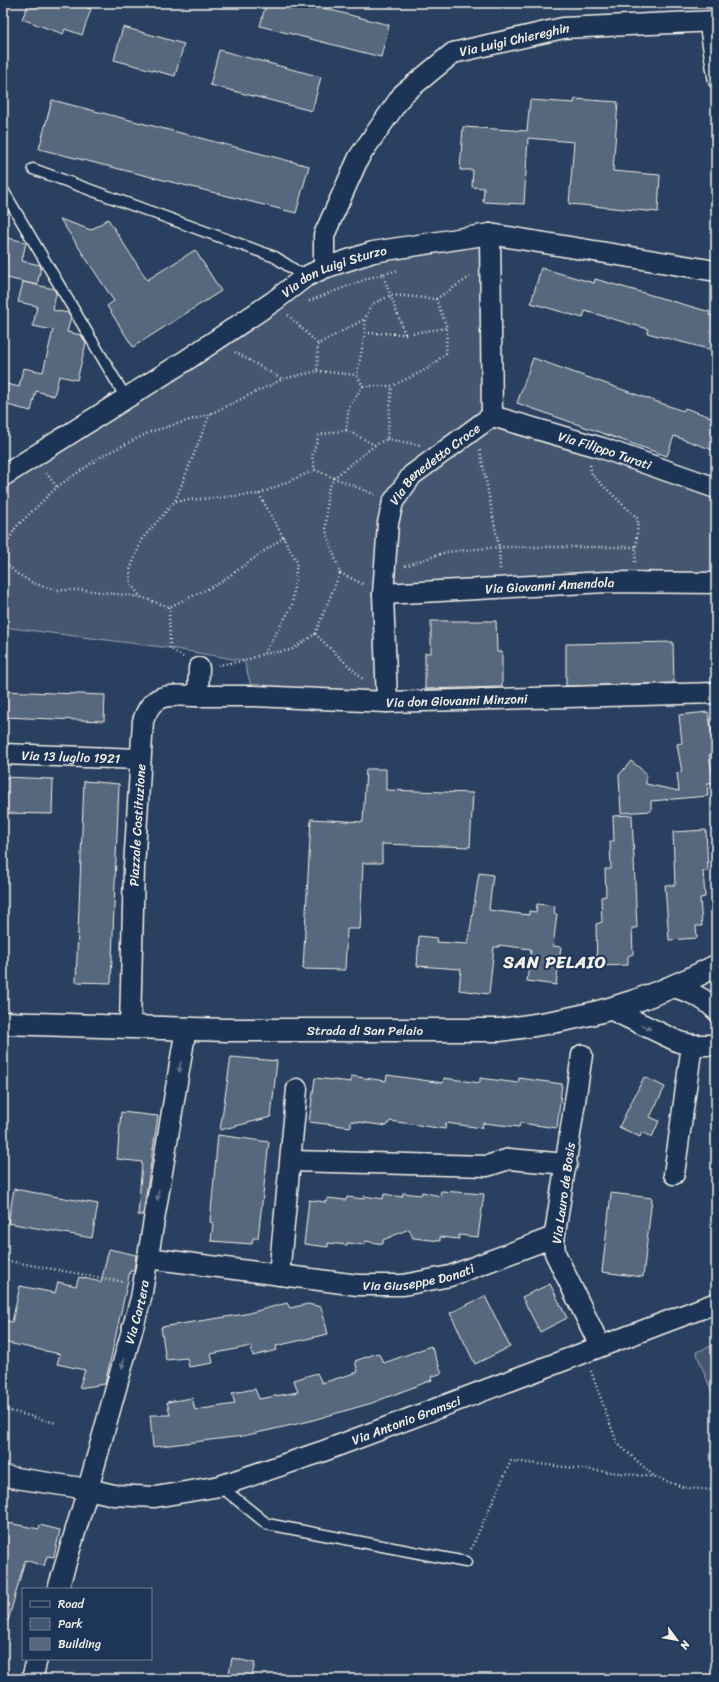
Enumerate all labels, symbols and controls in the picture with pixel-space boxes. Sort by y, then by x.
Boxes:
street label: Via Luigi Chiereghin [457,17,570,63]
street label: Via don Luigi Sturzo [276,239,389,304]
street label: Via Benedetto Croce [383,417,486,510]
street label: Via Filippo Turati [555,425,655,477]
street label: Via Giovanni Amendola [485,571,615,600]
street label: Via don Giovanni Minzoni [386,687,528,714]
street label: Via 13 luglio 1921 [21,744,121,770]
street label: Piazzale Costituzione [123,763,152,887]
district label: SAN PELAIO [502,947,607,977]
street label: Strada di San Pelaio [307,1019,423,1042]
one-way arrow [641,1024,652,1030]
one-way arrow [176,1061,182,1073]
street label: Via Lauro de Bosis [545,1140,582,1245]
one-way arrow [155,1189,161,1201]
street label: Via Giuseppe Donati [363,1257,478,1297]
street label: Via Cartera [118,1278,156,1347]
one-way arrow [120,1357,126,1369]
street label: Via Antonio Gramsci [348,1389,464,1451]
legend [22,1588,152,1660]
text: Road [58,1593,85,1615]
text: Park [58,1613,83,1635]
north arrow [657,1620,697,1660]
text: Building [58,1633,101,1655]
text: N [675,1636,696,1654]

